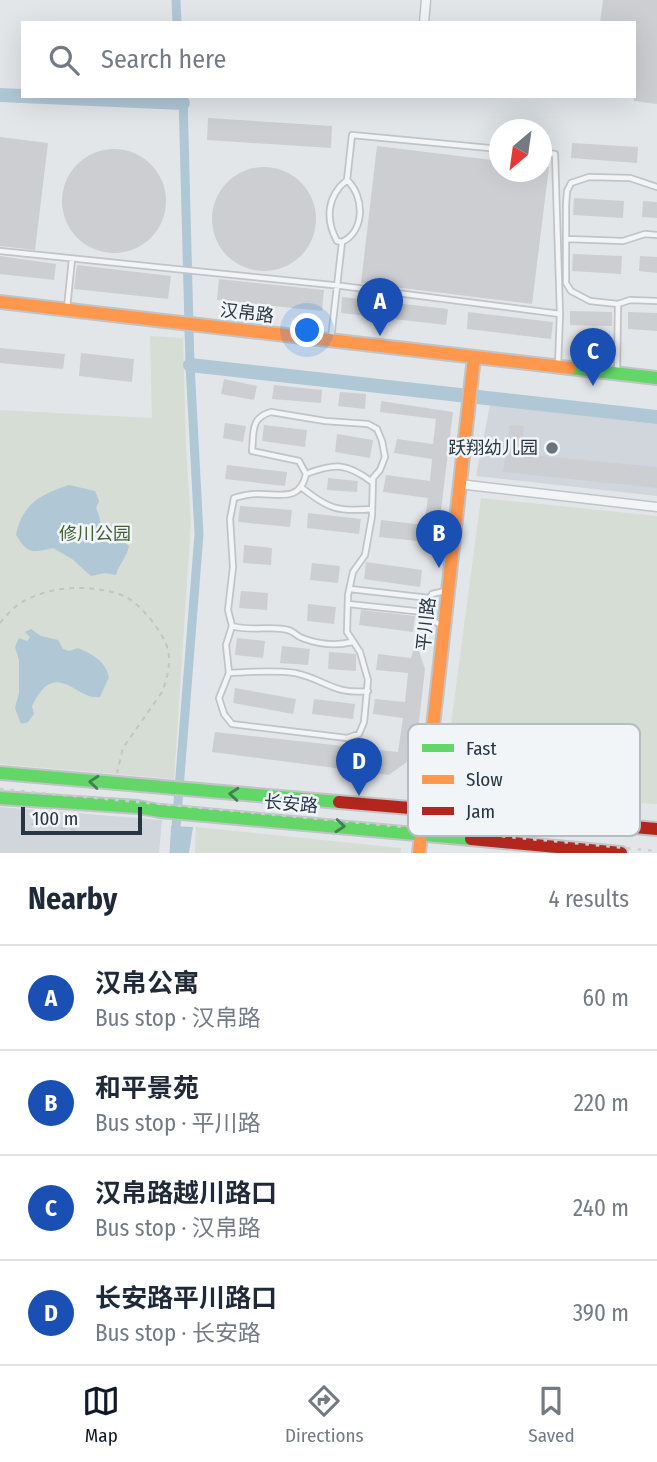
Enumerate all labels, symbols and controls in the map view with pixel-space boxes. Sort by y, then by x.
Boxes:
search box [21,21,636,98]
icon: search [45,41,83,79]
text: Search here [101,44,226,75]
north arrow [489,119,552,182]
pin: A [357,278,403,336]
street label: 汉帛路 [219,299,275,327]
your location [290,313,324,347]
pin: C [570,328,616,386]
place label: 跃翔幼儿园 [448,437,538,459]
marker: 跃翔幼儿园 [544,440,560,456]
pin: B [416,510,462,568]
park label: 修川公园 [59,523,131,545]
street label: 平川路 [412,596,440,652]
legend [408,724,640,836]
text: Fast [466,737,497,760]
pin: D [336,738,382,796]
text: Slow [466,768,503,791]
one-way arrow [88,775,99,790]
one-way arrow [228,787,239,802]
street label: 长安路 [263,791,319,817]
text: Jam [466,800,495,823]
scale bar [21,804,142,836]
text: 100 m [32,807,78,830]
one-way arrow [335,818,346,833]
text: Nearby [28,881,117,917]
text: 4 results [548,885,629,913]
text: 汉帛公寓 [95,968,199,999]
text: A [45,984,57,1012]
text: 60 m [583,984,629,1012]
text: Bus stop · 汉帛路 [95,1004,261,1032]
text: 和平景苑 [95,1073,199,1104]
text: B [45,1089,57,1117]
text: 220 m [574,1089,629,1117]
text: Bus stop · 平川路 [95,1109,261,1137]
text: 汉帛路越川路口 [95,1178,277,1209]
text: C [45,1194,57,1222]
text: 240 m [573,1194,629,1222]
text: Bus stop · 汉帛路 [95,1214,261,1242]
text: 长安路平川路口 [95,1283,277,1314]
text: D [44,1299,58,1327]
text: 390 m [573,1299,629,1327]
text: Bus stop · 长安路 [95,1319,261,1347]
tab: Map [82,1382,120,1447]
tab: Directions [285,1382,364,1447]
tab: Saved [528,1382,575,1447]

